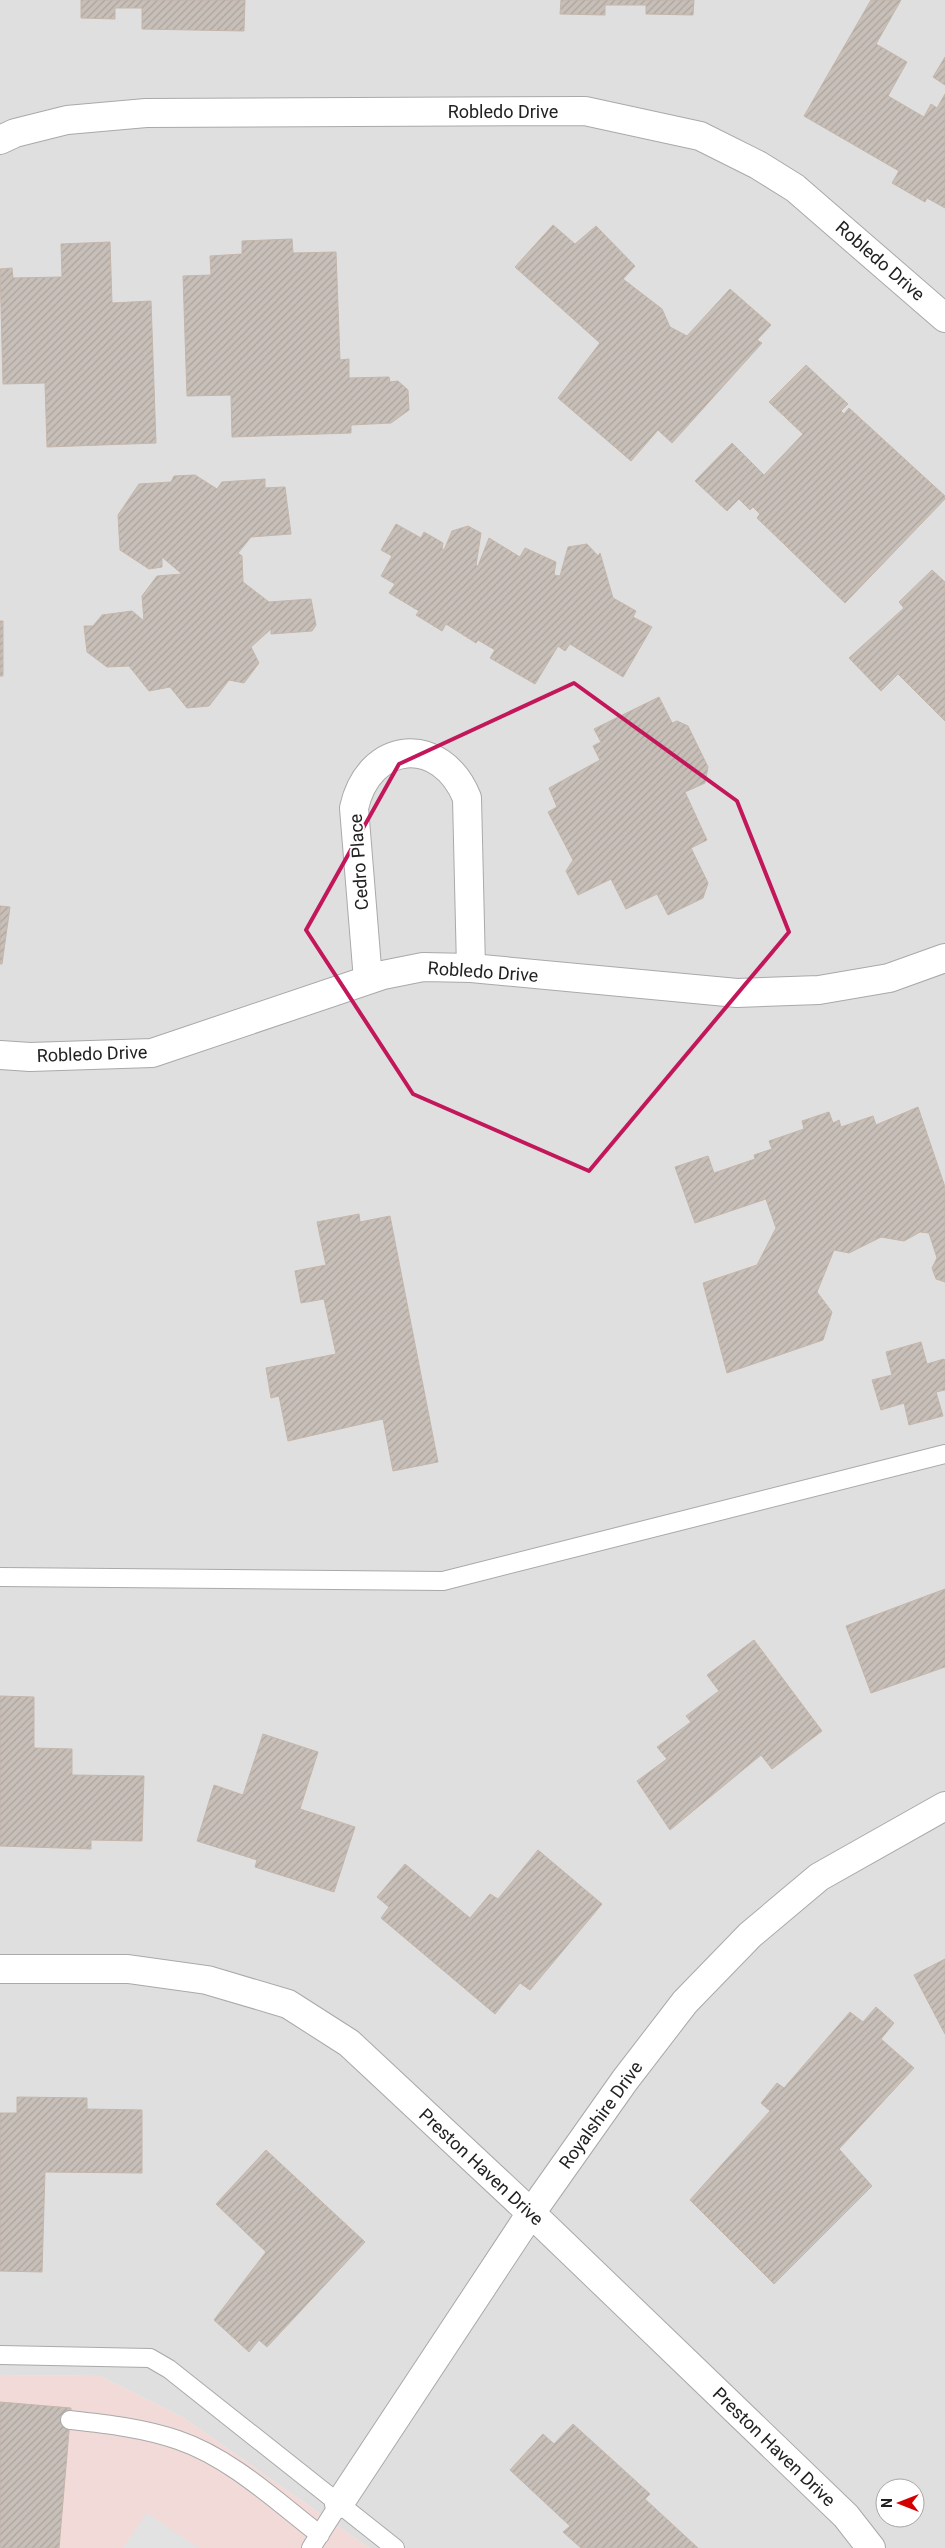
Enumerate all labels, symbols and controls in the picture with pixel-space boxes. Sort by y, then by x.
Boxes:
street label: Robledo Drive [448,101,558,122]
street label: Robledo Drive [832,216,929,305]
street label: Cedro Place [345,813,372,911]
street label: Robledo Drive [427,957,539,986]
street label: Robledo Drive [36,1041,148,1066]
street label: Royalshire Drive [555,2057,647,2173]
street label: Preston Haven Drive [415,2104,548,2230]
street label: Preston Haven Drive [709,2383,840,2510]
north arrow [875,2478,925,2528]
text: N [879,2498,895,2508]

